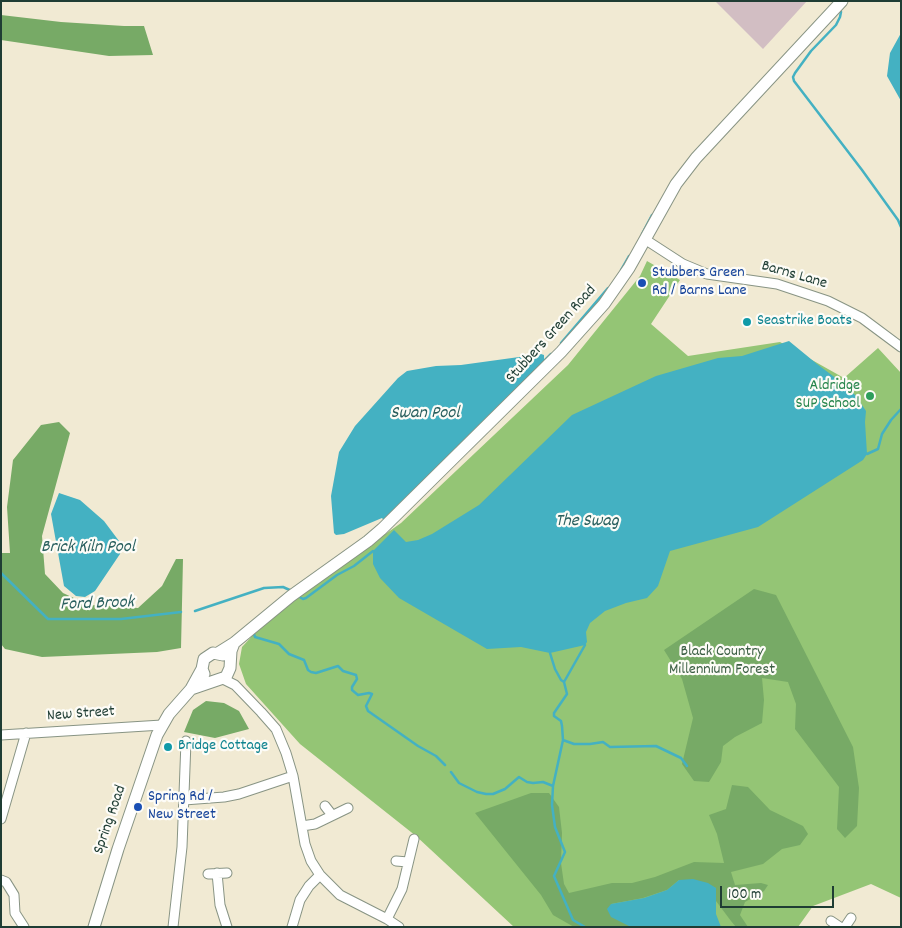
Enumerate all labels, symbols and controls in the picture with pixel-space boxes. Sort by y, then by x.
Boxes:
street label: Barns Lane [759,257,829,295]
place label: Stubbers Green Rd / Barns Lane [652,264,746,302]
marker: Stubbers Green Rd / Barns Lane [636,277,648,289]
street label: Stubbers Green Road [503,282,601,388]
place label: Seastrike Boats [757,312,852,332]
marker: Seastrike Boats [741,316,753,328]
place label: Aldridge SUP School [795,377,860,415]
marker: Aldridge SUP School [864,390,876,402]
water label: Swan Pool [391,404,459,426]
water label: The Swag [555,512,619,534]
water label: Brick Kiln Pool [41,538,135,560]
water label: Ford Brook [60,593,134,617]
park label: Black Country Millennium Forest [669,643,775,681]
street label: New Street [47,703,115,727]
place label: Bridge Cottage [178,737,268,757]
marker: Bridge Cottage [162,741,174,753]
street label: Spring Road [90,783,132,857]
place label: Spring Rd / New Street [148,788,216,826]
marker: Spring Rd / New Street [132,801,144,813]
scale bar [722,876,836,908]
text: 100 m [728,884,761,906]

